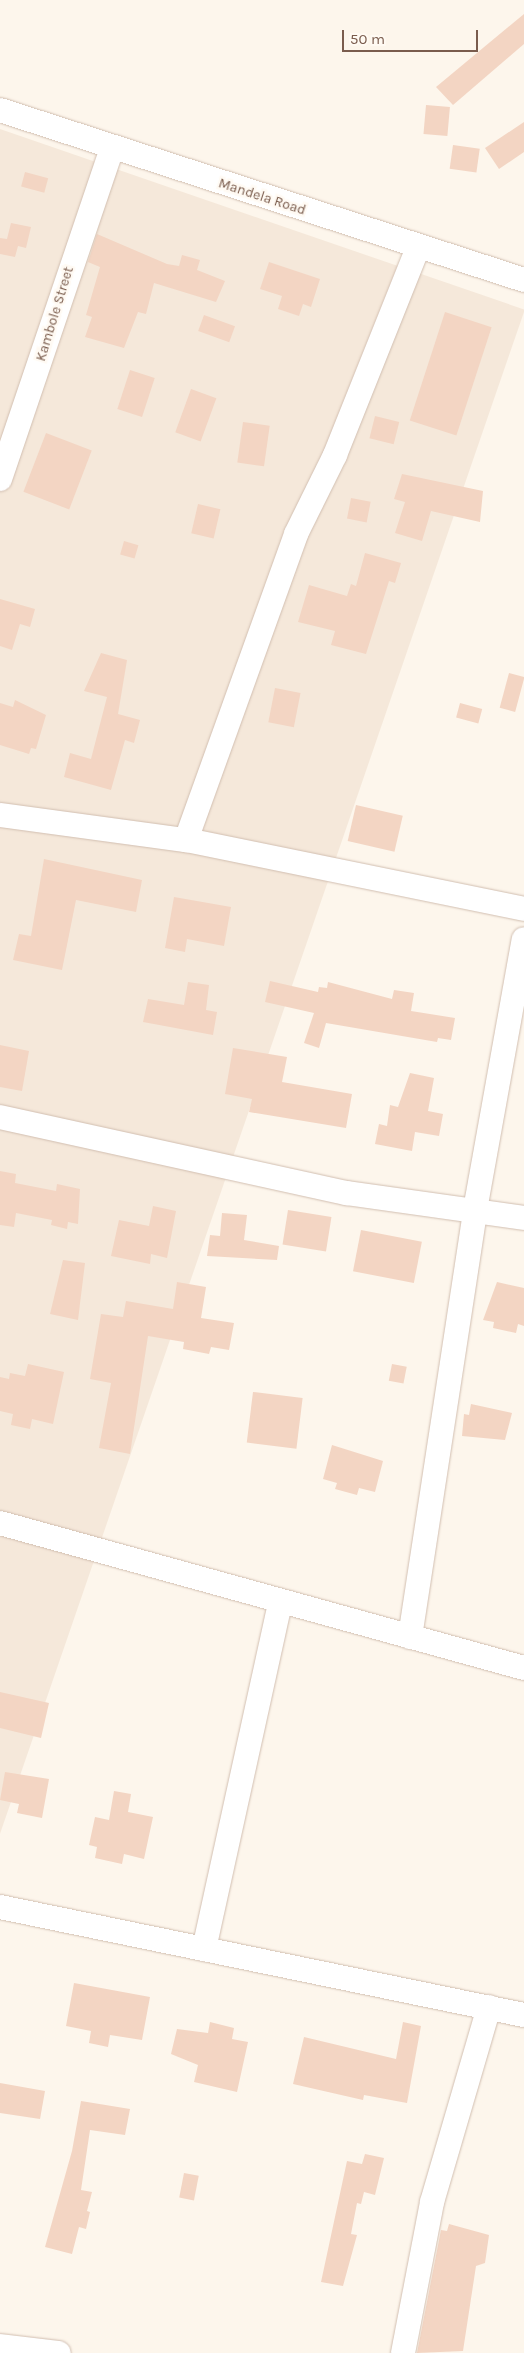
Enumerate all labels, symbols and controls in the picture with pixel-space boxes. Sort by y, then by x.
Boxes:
scale bar [344,20,480,52]
text: 50 m [350,30,385,48]
street label: Mandela Road [216,175,308,219]
street label: Kambole Street [33,265,77,363]

